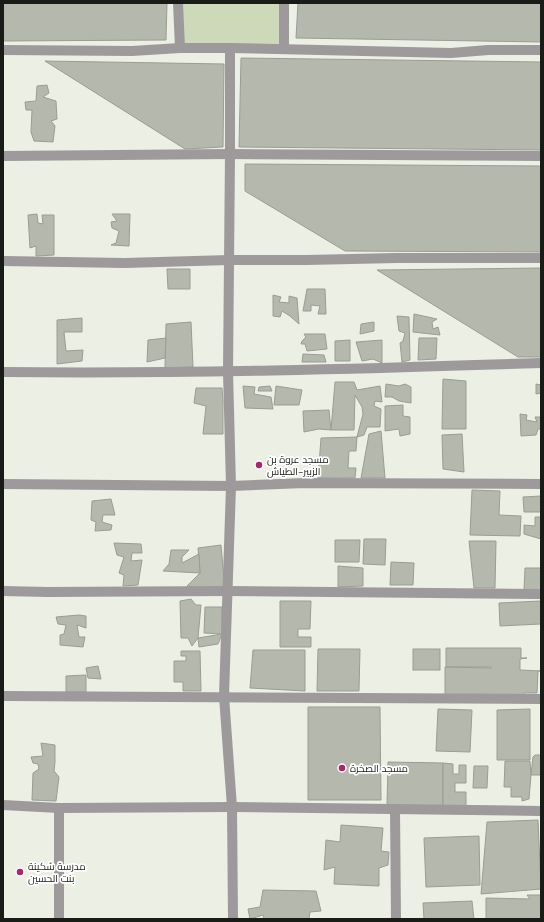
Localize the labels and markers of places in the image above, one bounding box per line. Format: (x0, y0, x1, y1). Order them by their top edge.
place label: مسجد عروة بن الزبير-الطياش (267, 453, 329, 478)
marker: مسجد عروة بن الزبير-الطياش (254, 460, 264, 470)
place label: مسجد الصخرة (350, 762, 408, 775)
marker: مسجد الصخرة (337, 763, 347, 773)
place label: مدرسة سُكينة بنت الحسين (28, 860, 86, 885)
marker: مدرسة سُكينة بنت الحسين (15, 867, 25, 877)

